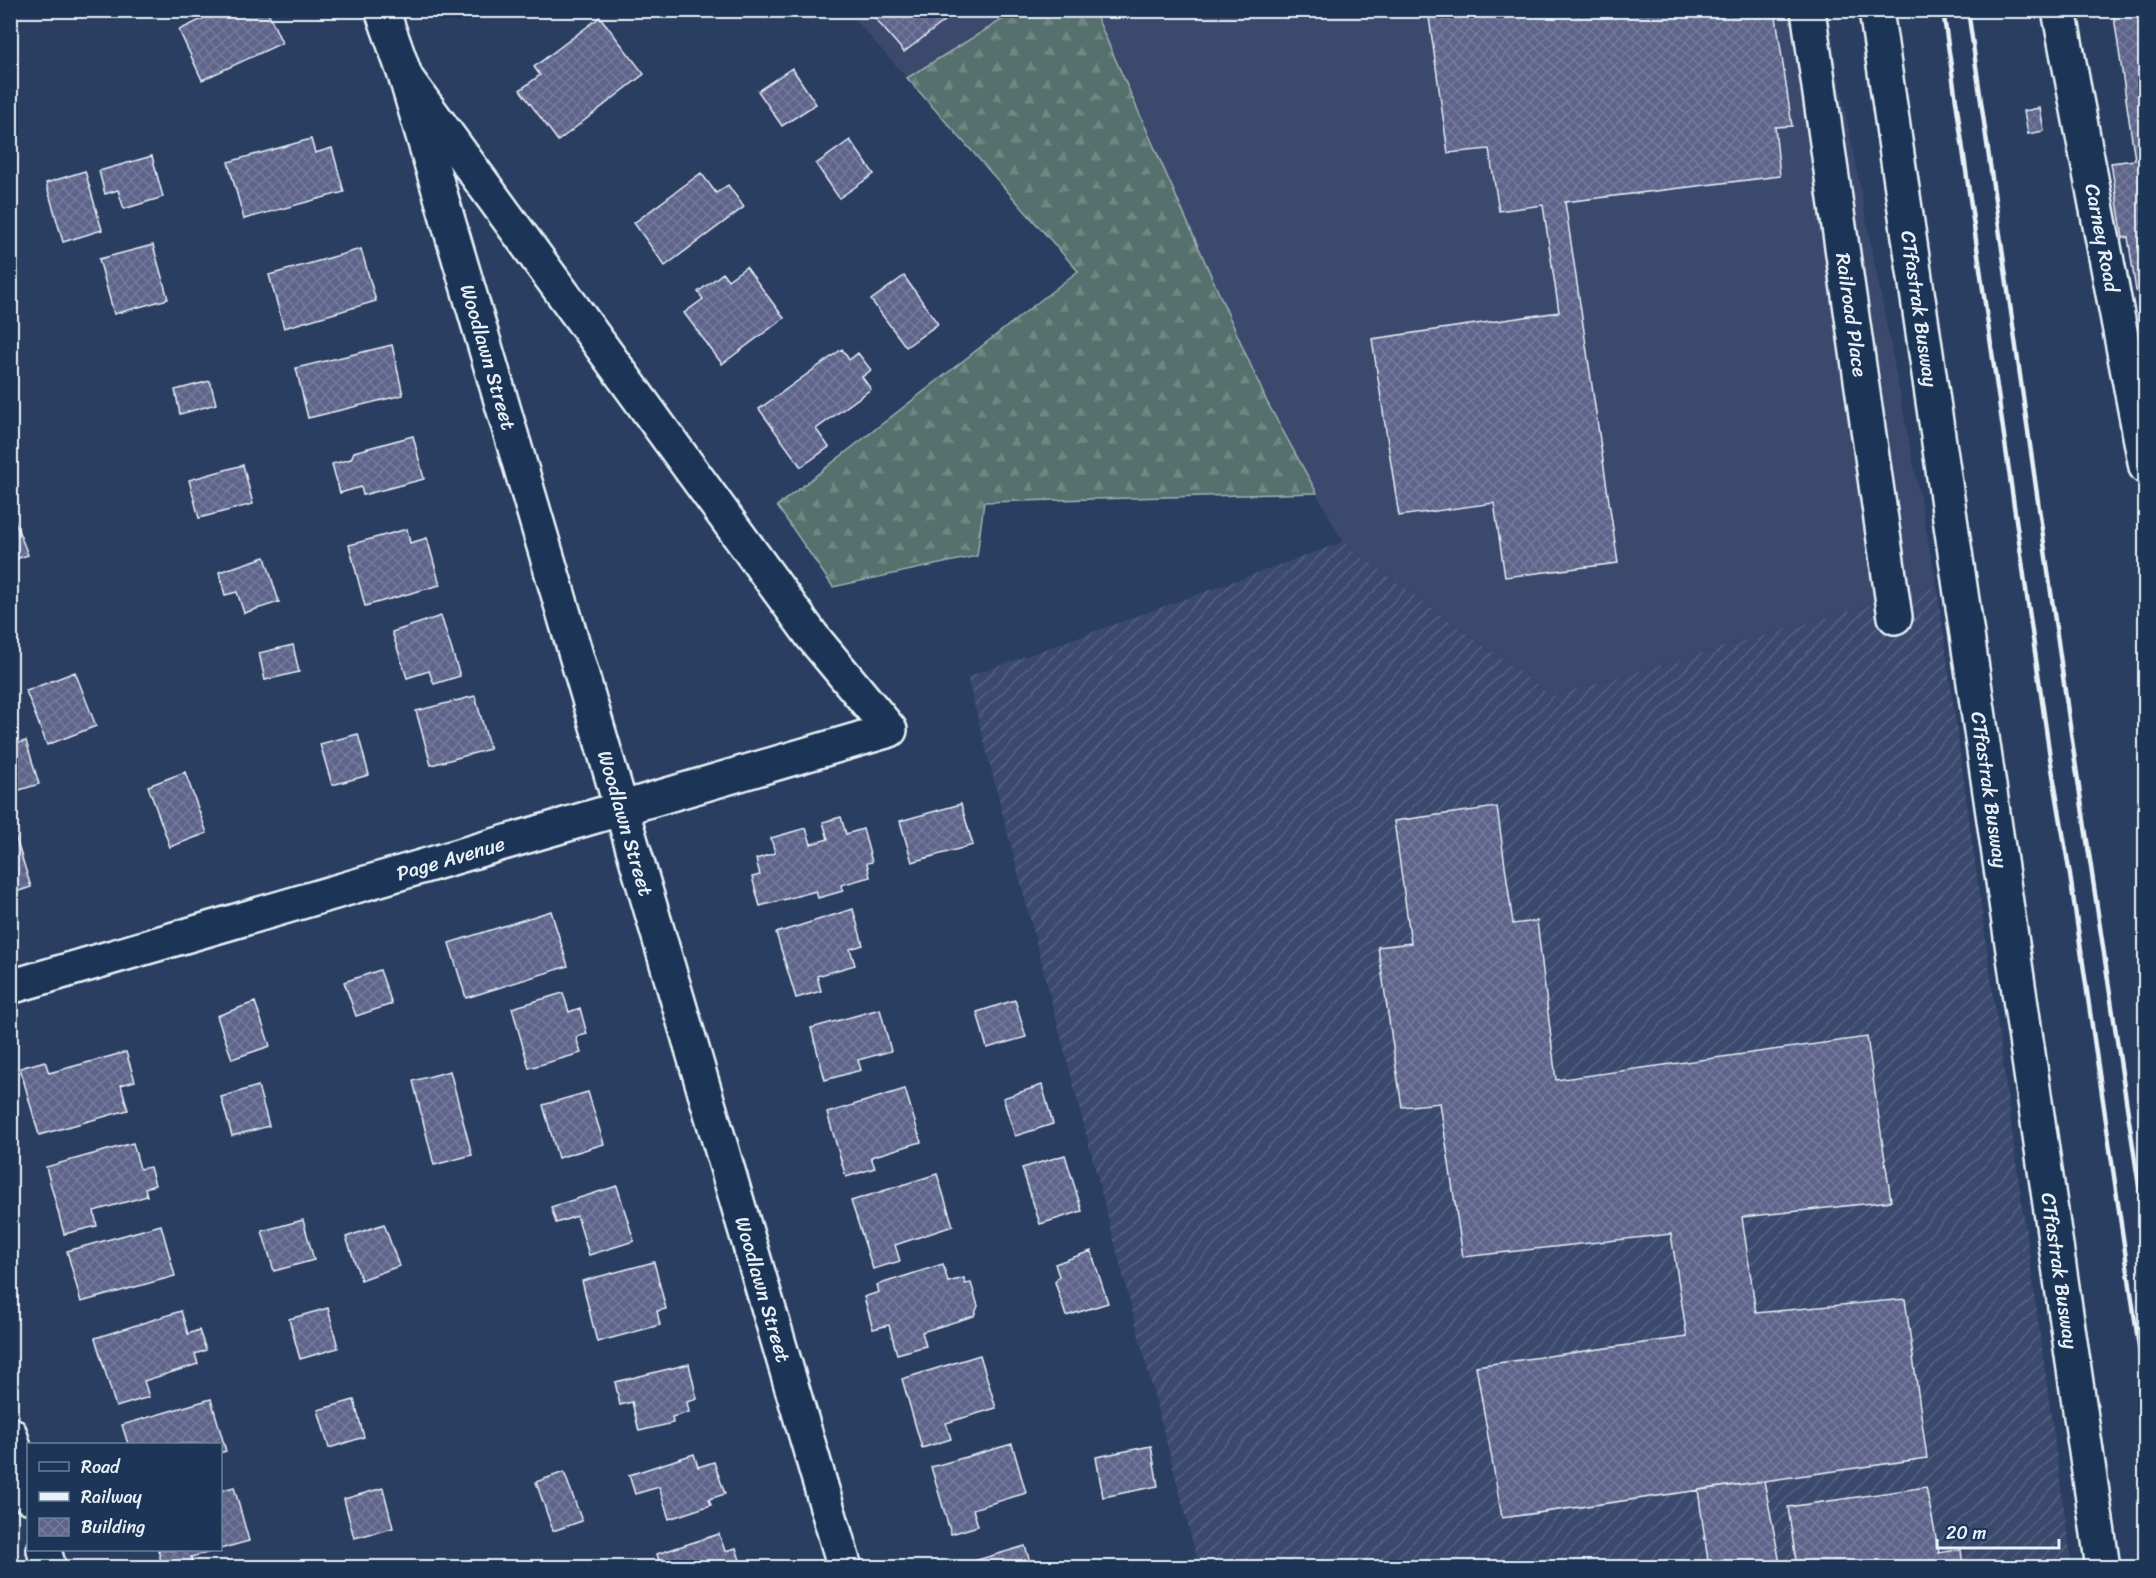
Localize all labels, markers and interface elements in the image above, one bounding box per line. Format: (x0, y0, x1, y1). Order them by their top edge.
street label: Carney Road (2075, 181, 2130, 297)
street label: CTfastrak Busway (1891, 228, 1948, 390)
street label: Railroad Place (1826, 251, 1878, 380)
street label: Woodlawn Street (450, 280, 526, 434)
street label: CTfastrak Busway (1961, 709, 2018, 871)
street label: Woodlawn Street (587, 746, 664, 901)
street label: Page Avenue (392, 826, 509, 891)
street label: CTfastrak Busway (2031, 1190, 2088, 1352)
street label: Woodlawn Street (725, 1212, 801, 1367)
legend (27, 1443, 222, 1551)
text: Road (81, 1451, 121, 1483)
text: Railway (81, 1481, 143, 1513)
text: Building (81, 1511, 145, 1543)
scale bar (1937, 1512, 2058, 1550)
text: 20 m (1946, 1517, 1986, 1549)

